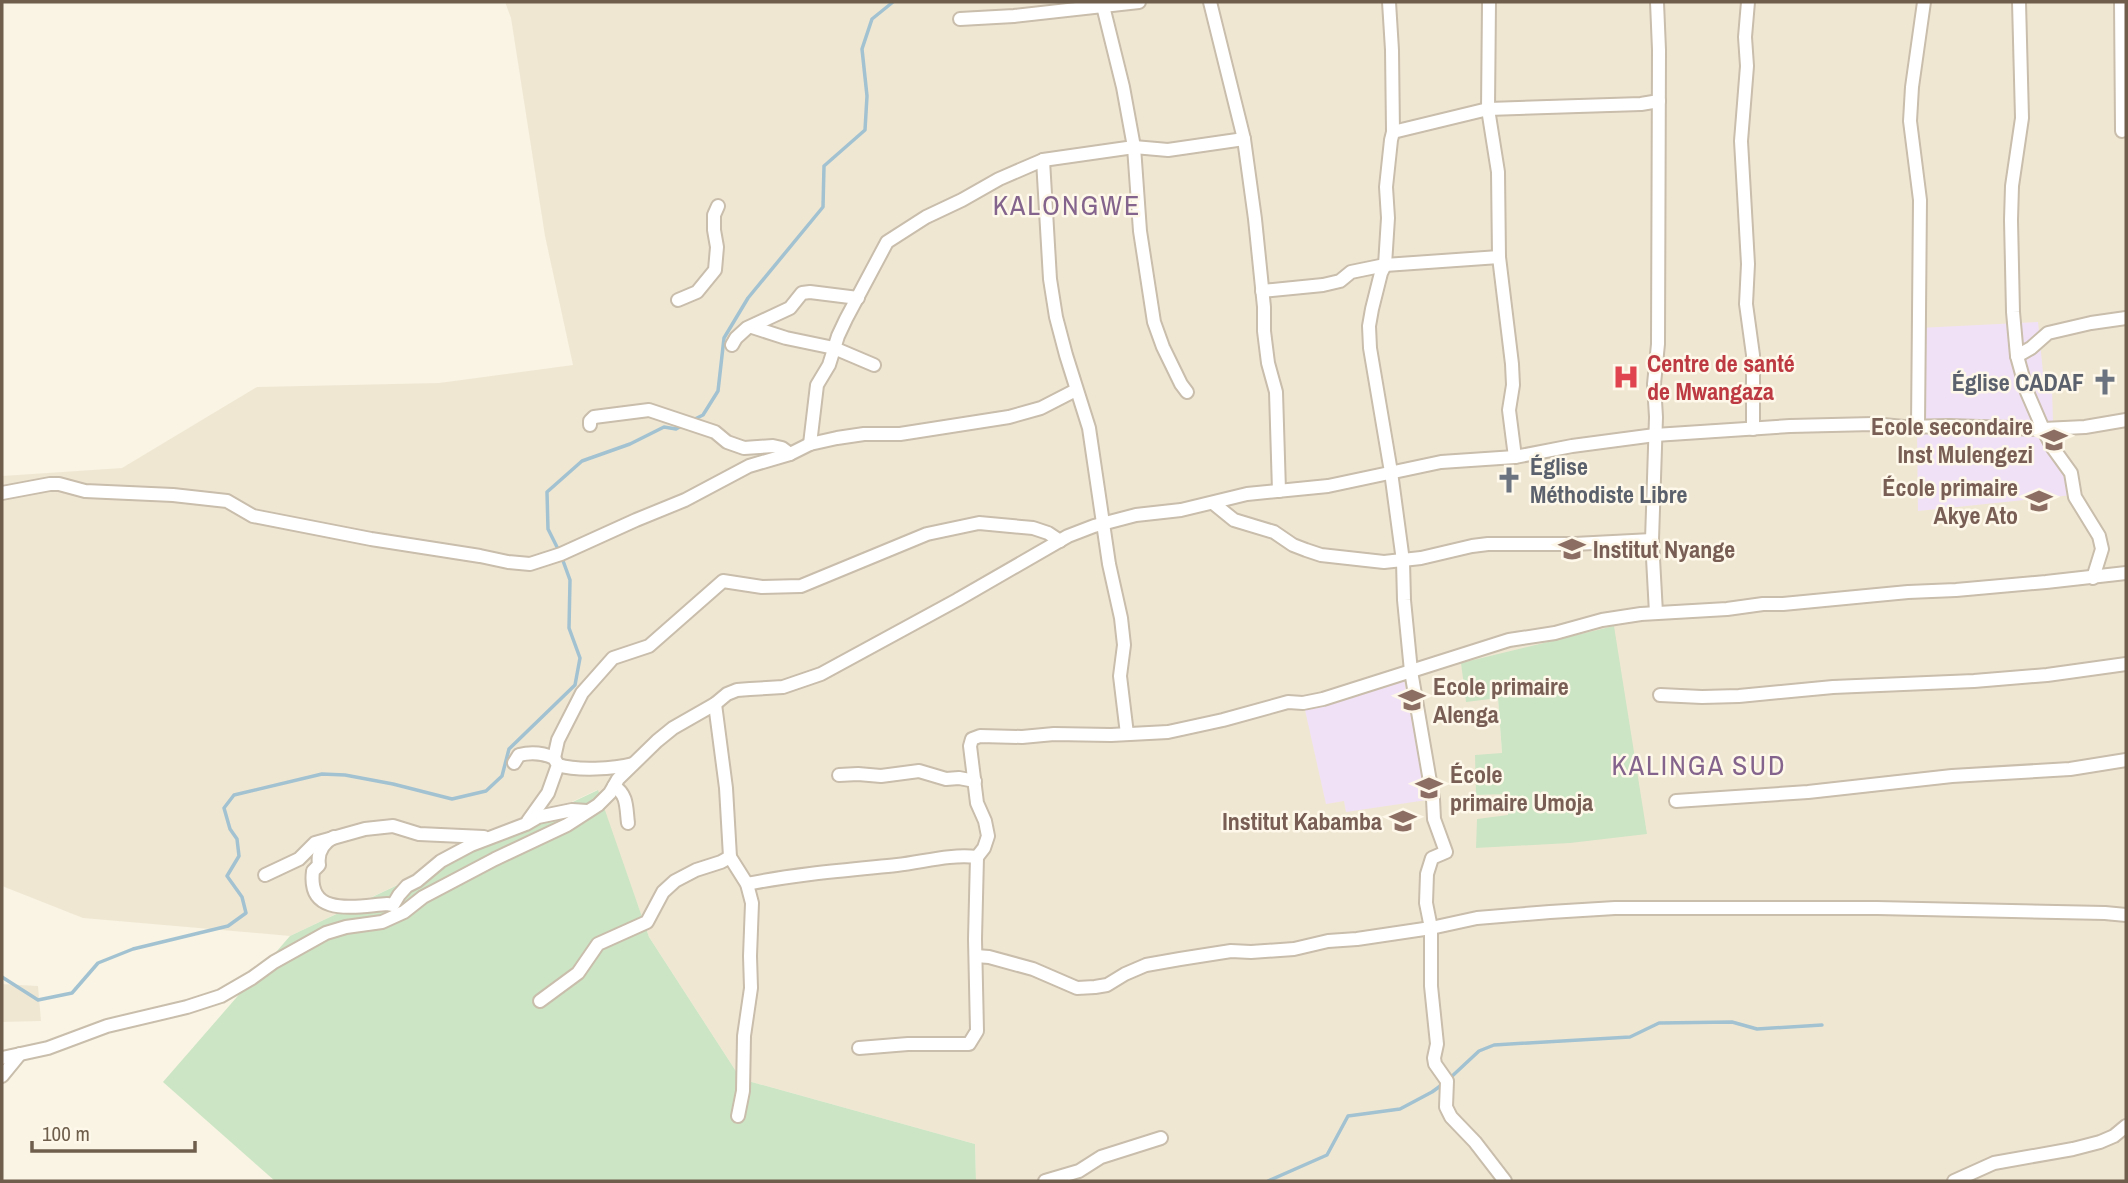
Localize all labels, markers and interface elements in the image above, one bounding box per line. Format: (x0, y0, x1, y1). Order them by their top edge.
district label: KALONGWE (993, 186, 1141, 224)
place label: Centre de santé de Mwangaza (1647, 347, 1795, 407)
hospital icon: Centre de santé de Mwangaza (1611, 362, 1641, 392)
place label: Église CADAF (1952, 366, 2084, 398)
church icon: Église CADAF (2090, 367, 2120, 397)
place label: Ecole secondaire Inst Mulengezi (1871, 410, 2033, 470)
school or university icon: Ecole secondaire Inst Mulengezi (2039, 425, 2069, 455)
place label: Église Méthodiste Libre (1530, 450, 1688, 510)
church icon: Église Méthodiste Libre (1494, 465, 1524, 495)
place label: École primaire Akye Ato (1882, 471, 2018, 531)
school or university icon: École primaire Akye Ato (2024, 486, 2054, 516)
place label: Institut Nyange (1593, 533, 1735, 565)
school or university icon: Institut Nyange (1557, 534, 1587, 564)
place label: Ecole primaire Alenga (1433, 670, 1569, 730)
school or university icon: Ecole primaire Alenga (1397, 685, 1427, 715)
district label: KALINGA SUD (1611, 746, 1787, 784)
place label: École primaire Umoja (1450, 758, 1593, 818)
school or university icon: École primaire Umoja (1414, 773, 1444, 803)
place label: Institut Kabamba (1222, 805, 1382, 837)
school or university icon: Institut Kabamba (1388, 806, 1418, 836)
scale bar (32, 1110, 194, 1154)
text: 100 m (42, 1119, 90, 1148)

